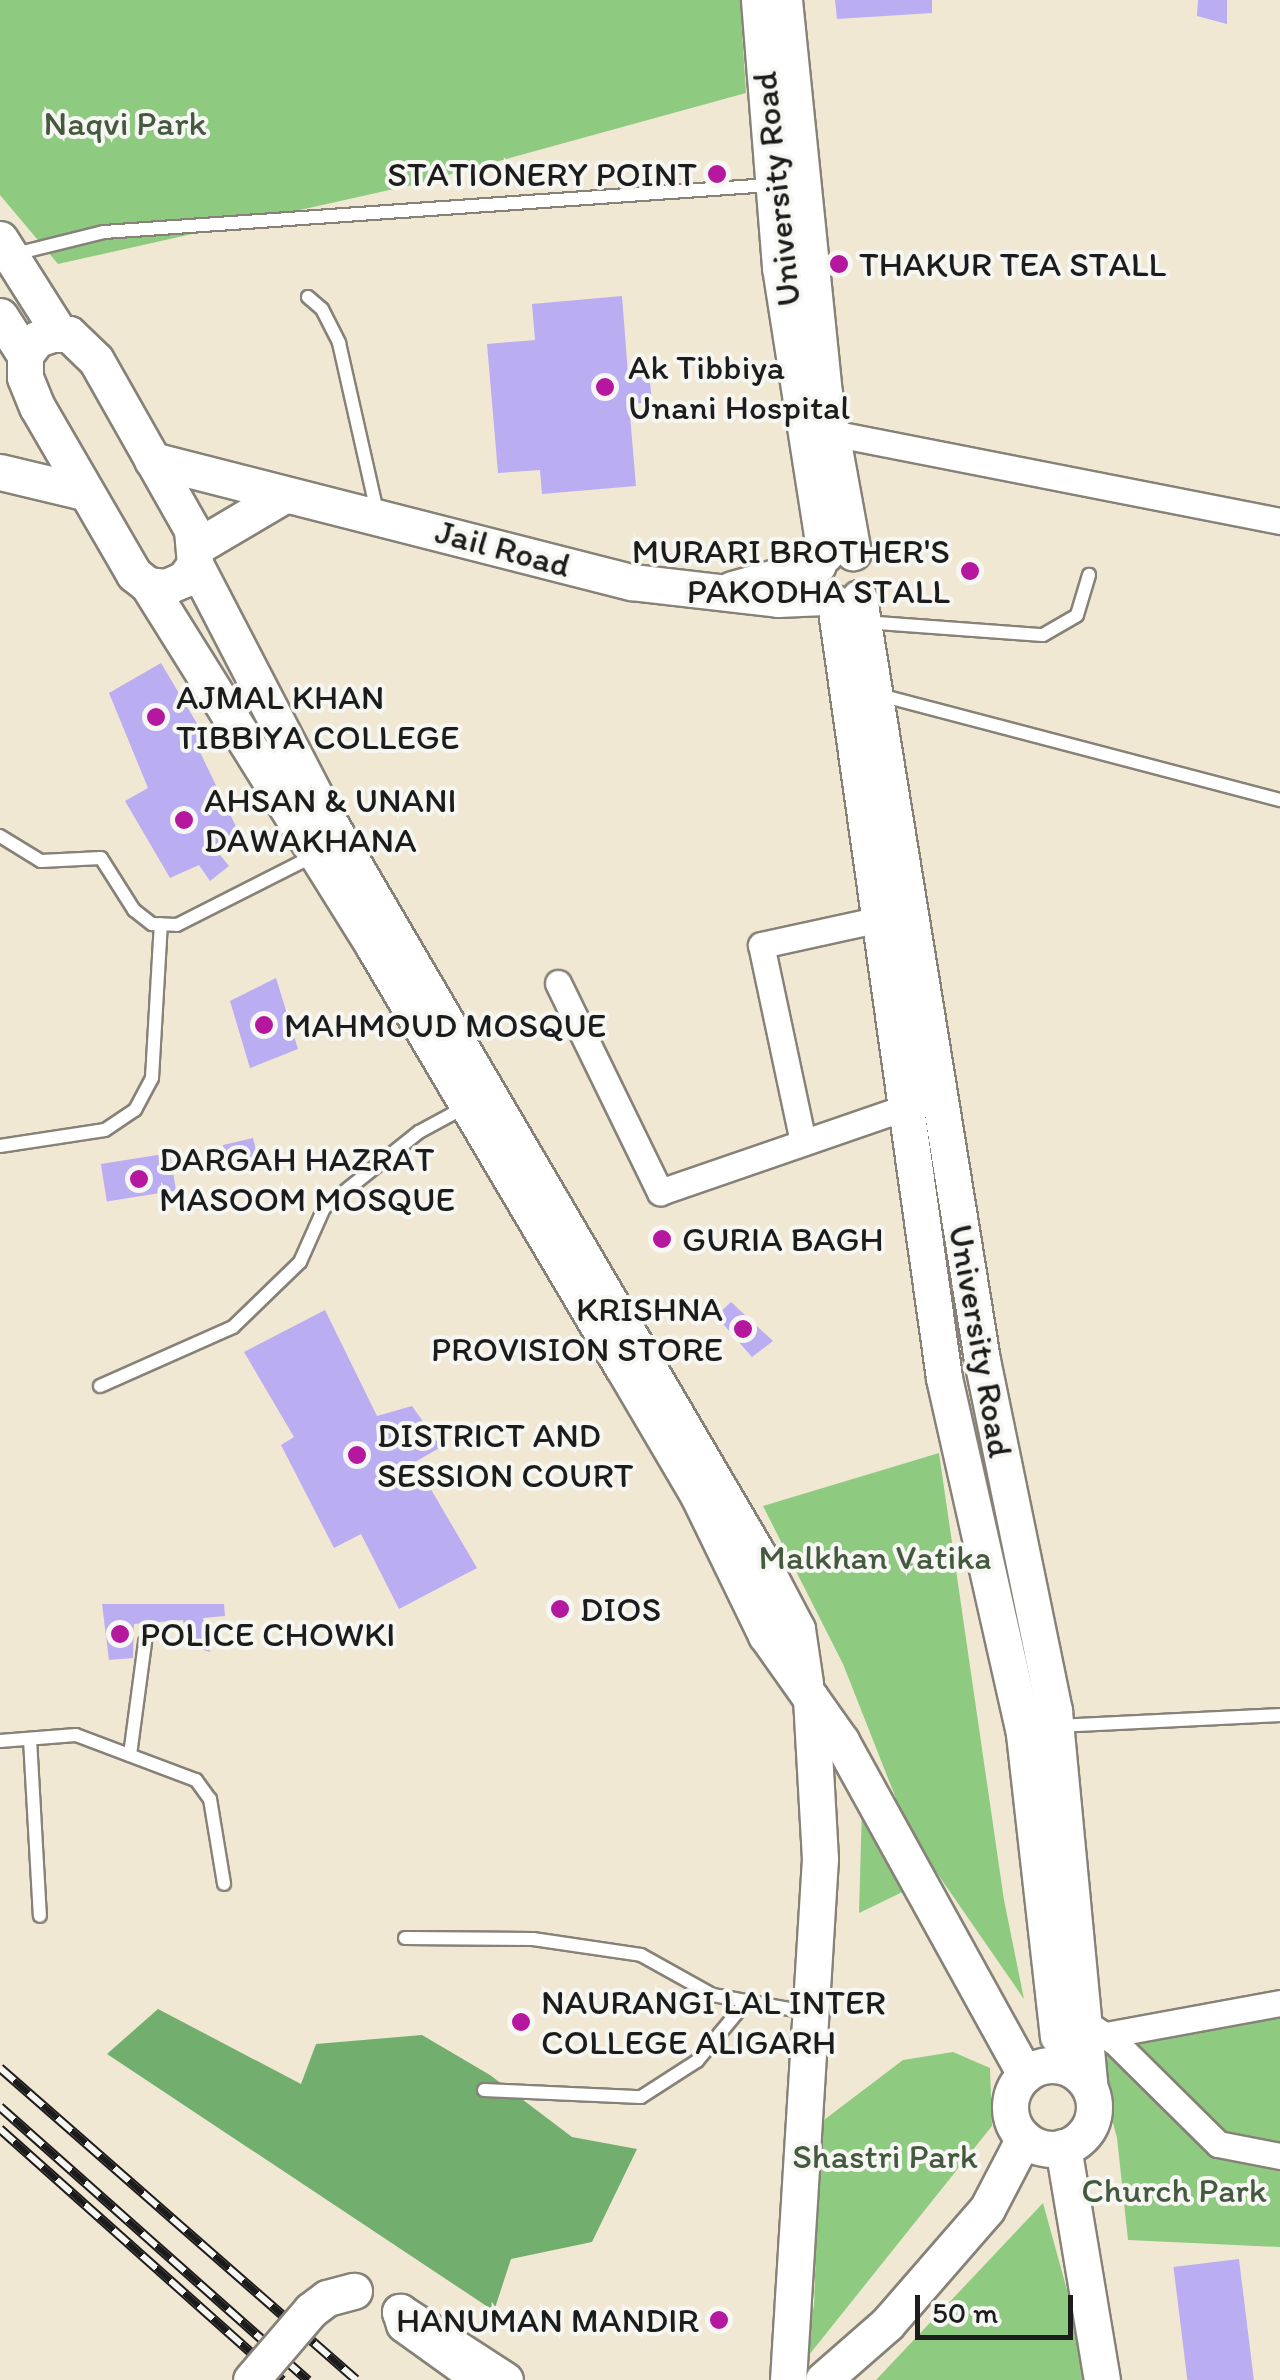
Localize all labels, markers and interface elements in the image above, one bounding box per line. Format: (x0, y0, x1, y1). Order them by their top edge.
street label: University Road (743, 69, 809, 309)
park label: Naqvi Park (44, 102, 206, 144)
place label: STATIONERY POINT (391, 153, 697, 195)
marker: STATIONERY POINT (706, 163, 728, 185)
place label: THAKUR TEA STALL (859, 243, 1166, 285)
marker: THAKUR TEA STALL (828, 253, 850, 275)
place label: Ak Tibbiya Unani Hospital (628, 346, 850, 428)
marker: Ak Tibbiya Unani Hospital (592, 374, 618, 400)
street label: Jail Road (432, 510, 574, 586)
place label: MURARI BROTHER'S PAKODHA STALL (632, 530, 950, 612)
marker: MURARI BROTHER'S PAKODHA STALL (959, 560, 981, 582)
place label: AJMAL KHAN TIBBIYA COLLEGE (176, 676, 459, 758)
marker: AJMAL KHAN TIBBIYA COLLEGE (145, 706, 167, 728)
place label: AHSAN & UNANI DAWAKHANA (204, 779, 461, 861)
marker: AHSAN & UNANI DAWAKHANA (173, 809, 195, 831)
place label: MAHMOUD MOSQUE (284, 1004, 605, 1046)
marker: MAHMOUD MOSQUE (253, 1014, 275, 1036)
place label: DARGAH HAZRAT MASOOM MOSQUE (159, 1138, 455, 1220)
marker: DARGAH HAZRAT MASOOM MOSQUE (128, 1168, 150, 1190)
place label: GURIA BAGH (682, 1218, 884, 1260)
street label: University Road (940, 1221, 1022, 1461)
marker: GURIA BAGH (651, 1228, 673, 1250)
place label: KRISHNA PROVISION STORE (431, 1288, 723, 1370)
marker: KRISHNA PROVISION STORE (732, 1318, 754, 1340)
place label: DISTRICT AND SESSION COURT (377, 1414, 634, 1496)
marker: DISTRICT AND SESSION COURT (346, 1444, 368, 1466)
park label: Malkhan Vatika (759, 1536, 991, 1578)
place label: DIOS (580, 1588, 661, 1630)
marker: DIOS (549, 1598, 571, 1620)
place label: POLICE CHOWKI (140, 1613, 395, 1655)
marker: POLICE CHOWKI (109, 1623, 131, 1645)
place label: NAURANGI LAL INTER COLLEGE ALIGARH (541, 1981, 886, 2063)
marker: NAURANGI LAL INTER COLLEGE ALIGARH (510, 2011, 532, 2033)
park label: Shastri Park (792, 2135, 978, 2177)
park label: Church Park (1081, 2169, 1267, 2211)
scale bar (920, 2275, 1078, 2337)
text: 50 m (932, 2294, 998, 2331)
place label: HANUMAN MANDIR (397, 2299, 699, 2341)
marker: HANUMAN MANDIR (708, 2309, 730, 2331)

